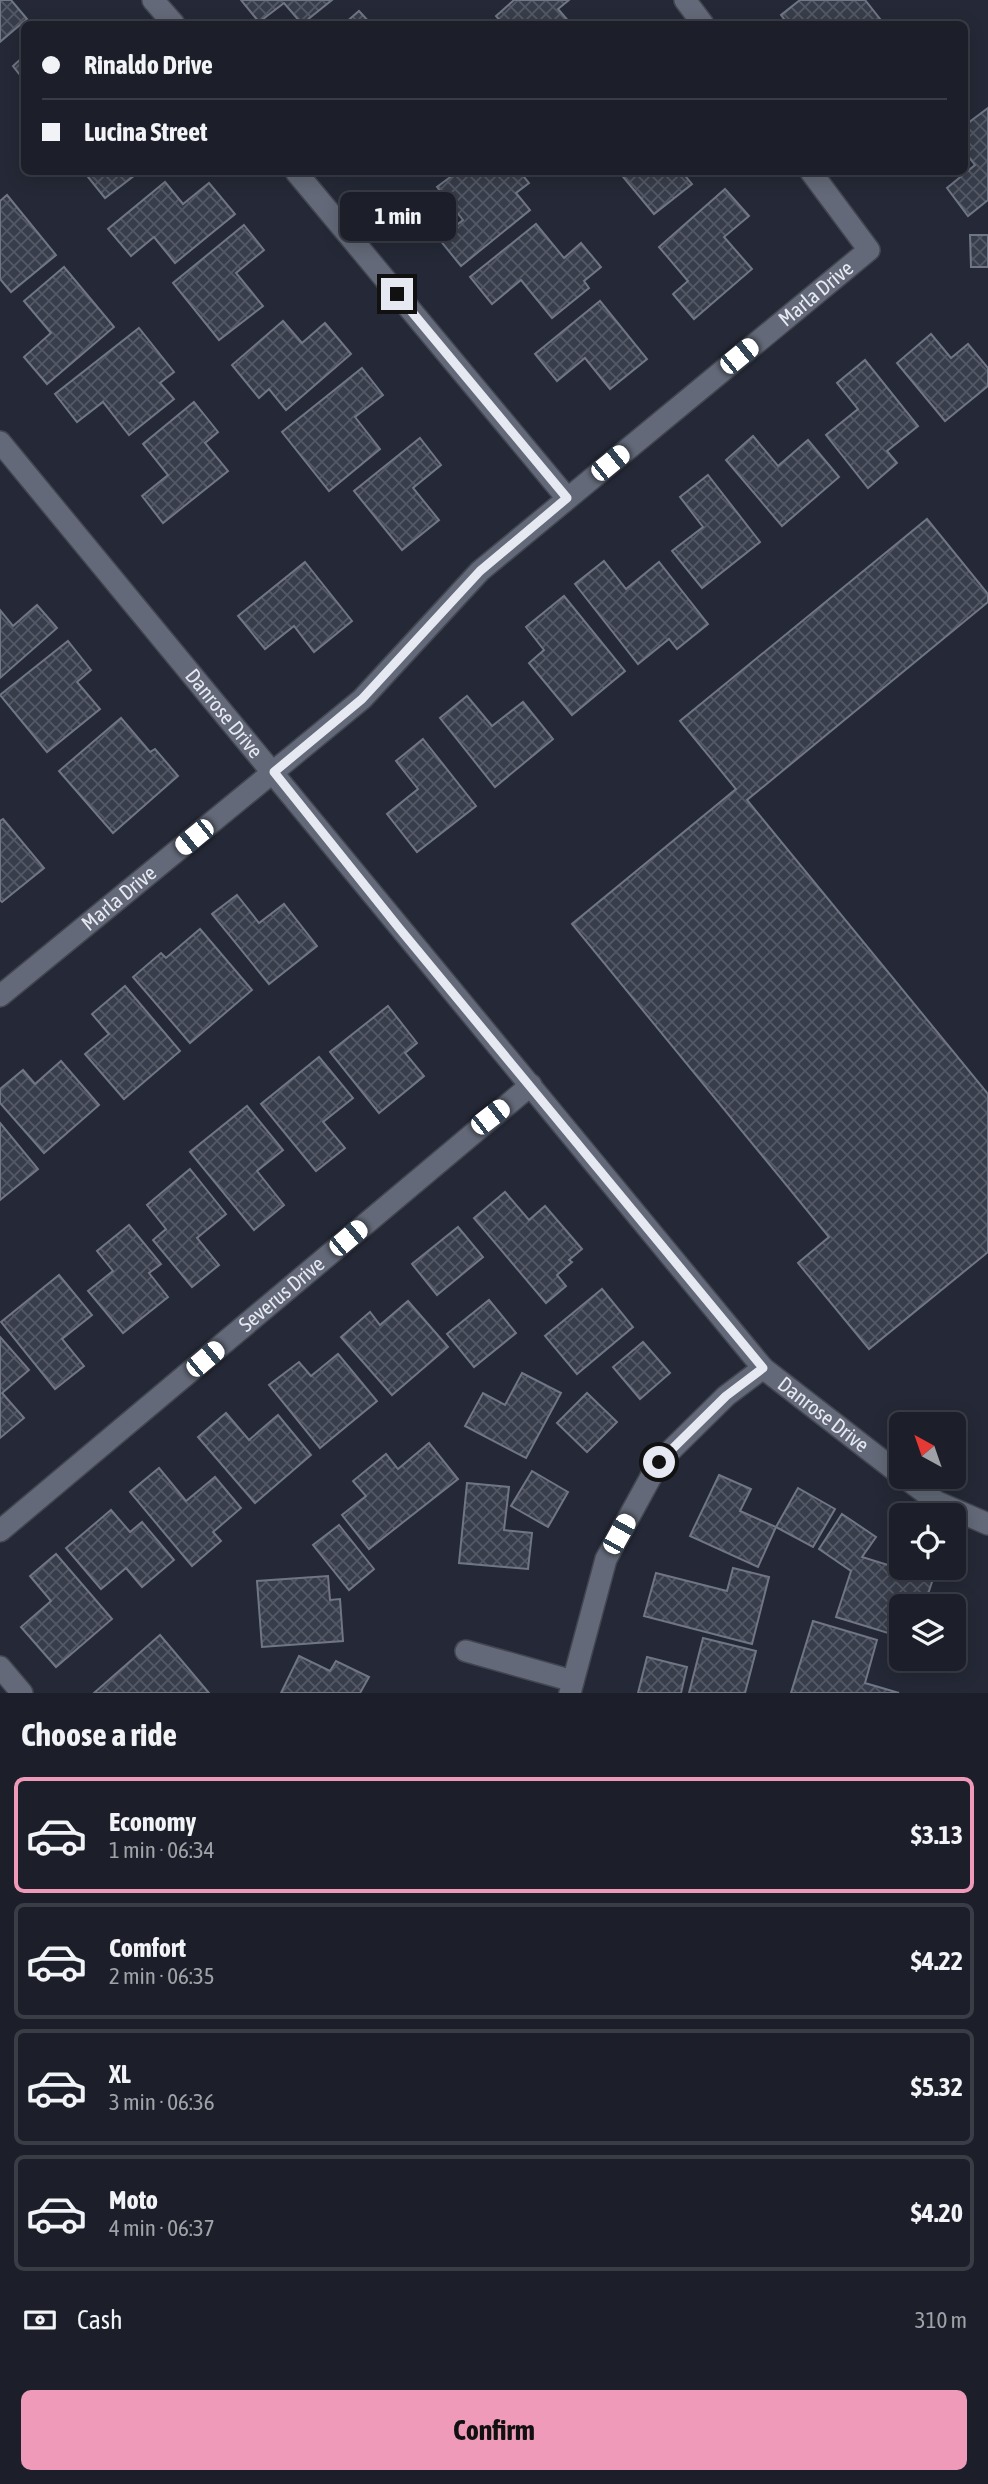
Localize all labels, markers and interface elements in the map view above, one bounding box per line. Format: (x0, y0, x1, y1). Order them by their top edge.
text: Rinaldo Drive (84, 50, 213, 80)
text: Lucina Street (84, 117, 208, 147)
callout: 1 min (339, 192, 455, 242)
text: 1 min (375, 203, 421, 229)
street label: Marla Drive (773, 255, 857, 331)
route end (381, 278, 413, 310)
car (717, 335, 762, 377)
car (588, 442, 633, 484)
street label: Danrose Drive (181, 664, 268, 763)
car (172, 816, 217, 858)
street label: Marla Drive (76, 860, 160, 935)
car (467, 1096, 514, 1138)
car (326, 1216, 371, 1260)
street label: Severus Drive (234, 1251, 329, 1336)
car (183, 1337, 228, 1381)
street label: Danrose Drive (774, 1371, 874, 1457)
north arrow (889, 1412, 966, 1489)
map controls (889, 1412, 966, 1671)
route start (643, 1446, 675, 1478)
button: locate (889, 1503, 966, 1580)
car (600, 1511, 639, 1557)
button: layers (889, 1594, 966, 1671)
text: Choose a ride (21, 1716, 177, 1753)
icon: car (25, 1804, 88, 1867)
text: Economy (109, 1807, 196, 1837)
text: $3.13 (911, 1820, 963, 1850)
text: 1 min · 06:34 (109, 1837, 215, 1863)
icon: car (25, 1930, 88, 1993)
text: Comfort (109, 1933, 186, 1963)
text: $4.22 (911, 1946, 963, 1976)
text: 2 min · 06:35 (109, 1963, 215, 1989)
icon: car (25, 2056, 88, 2119)
text: XL (109, 2059, 131, 2089)
text: $5.32 (911, 2072, 963, 2102)
text: 3 min · 06:36 (109, 2089, 215, 2115)
icon: car (25, 2182, 88, 2245)
text: Moto (109, 2185, 158, 2215)
text: $4.20 (911, 2198, 963, 2228)
text: 4 min · 06:37 (109, 2215, 215, 2241)
icon: cash (21, 2301, 59, 2339)
text: Cash (77, 2305, 123, 2335)
text: 310 m (915, 2307, 967, 2333)
button: Confirm (21, 2390, 967, 2470)

